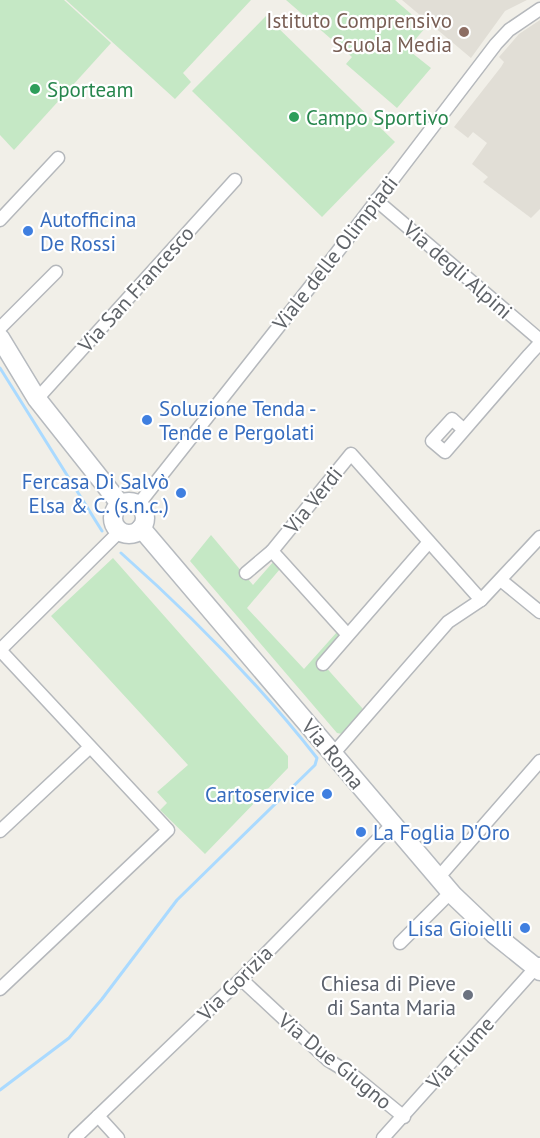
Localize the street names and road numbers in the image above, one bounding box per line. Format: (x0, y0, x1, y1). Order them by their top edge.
street label: Viale delle Olimpiadi (266, 170, 404, 336)
street label: Via degli Alpini (397, 215, 518, 325)
street label: Via San Francesco (71, 220, 200, 359)
street label: Via Verdi (277, 461, 348, 540)
street label: Via Roma (295, 712, 370, 795)
street label: Via Gorizia (191, 940, 278, 1027)
street label: Via Due Giugno (272, 1006, 397, 1115)
street label: Via Fiume (419, 1011, 500, 1096)

